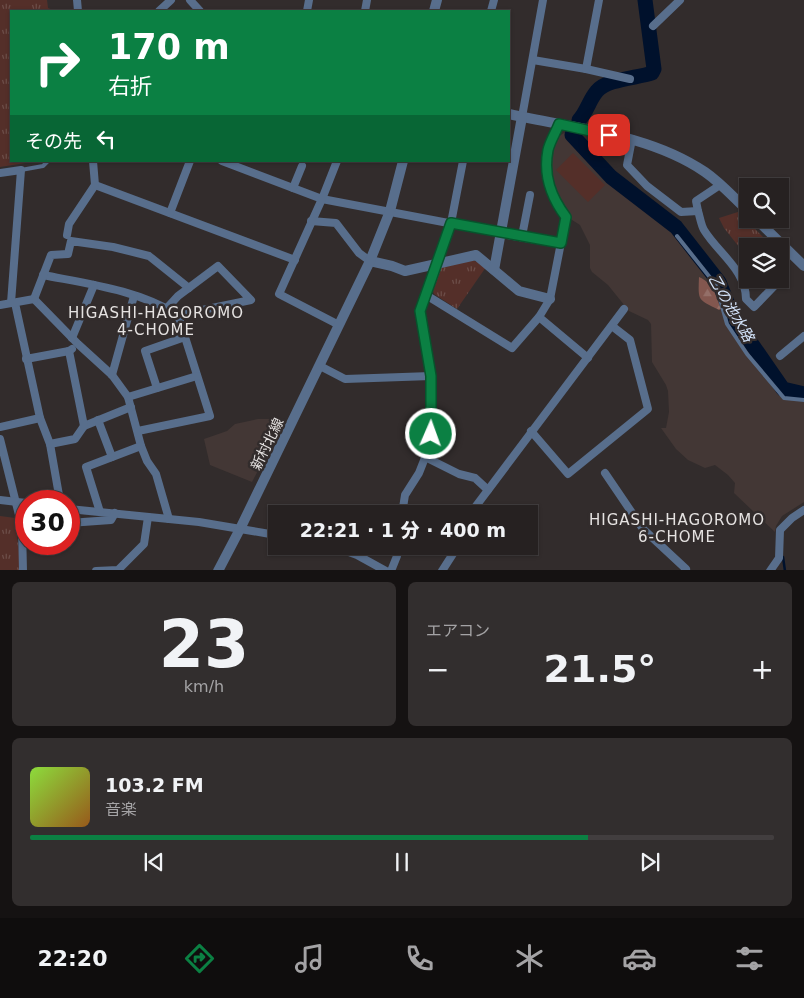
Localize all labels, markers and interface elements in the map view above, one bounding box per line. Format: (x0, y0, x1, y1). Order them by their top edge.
text: 170 m (108, 27, 230, 67)
icon: right (25, 30, 90, 95)
text: 右折 (108, 74, 152, 99)
pin (588, 114, 630, 156)
icon: arrive (595, 121, 623, 149)
icon: left (92, 125, 120, 153)
text: その先 (25, 130, 82, 152)
map controls (739, 178, 789, 288)
button: search (739, 178, 789, 228)
button: layers (739, 238, 789, 288)
water label: 乙の池水路 (704, 271, 759, 347)
district label: HIGASHI-HAGOROMO 4-CHOME (68, 304, 244, 339)
position arrow (404, 407, 456, 459)
street label: 新村北線 (248, 415, 286, 473)
speed limit sign: 30 (15, 490, 80, 555)
district label: HIGASHI-HAGOROMO 6-CHOME (589, 511, 765, 546)
text: 22:21 · 1 分 · 400 m (300, 519, 506, 541)
text: 23 (159, 607, 249, 682)
text: エアコン (426, 621, 490, 640)
text: 21.5° (544, 647, 656, 691)
text: − (426, 653, 449, 686)
text: + (751, 653, 774, 686)
text: km/h (184, 677, 224, 696)
text: 103.2 FM (105, 774, 204, 796)
text: 音楽 (105, 800, 137, 819)
icon: previous (140, 848, 168, 876)
icon: pause (388, 848, 416, 876)
icon: next (636, 848, 664, 876)
icon: directions (182, 941, 217, 976)
icon: music (292, 941, 327, 976)
icon: phone (402, 941, 437, 976)
icon: climate (512, 941, 547, 976)
icon: car (622, 941, 657, 976)
icon: filters (732, 941, 767, 976)
text: 22:20 (37, 946, 107, 971)

